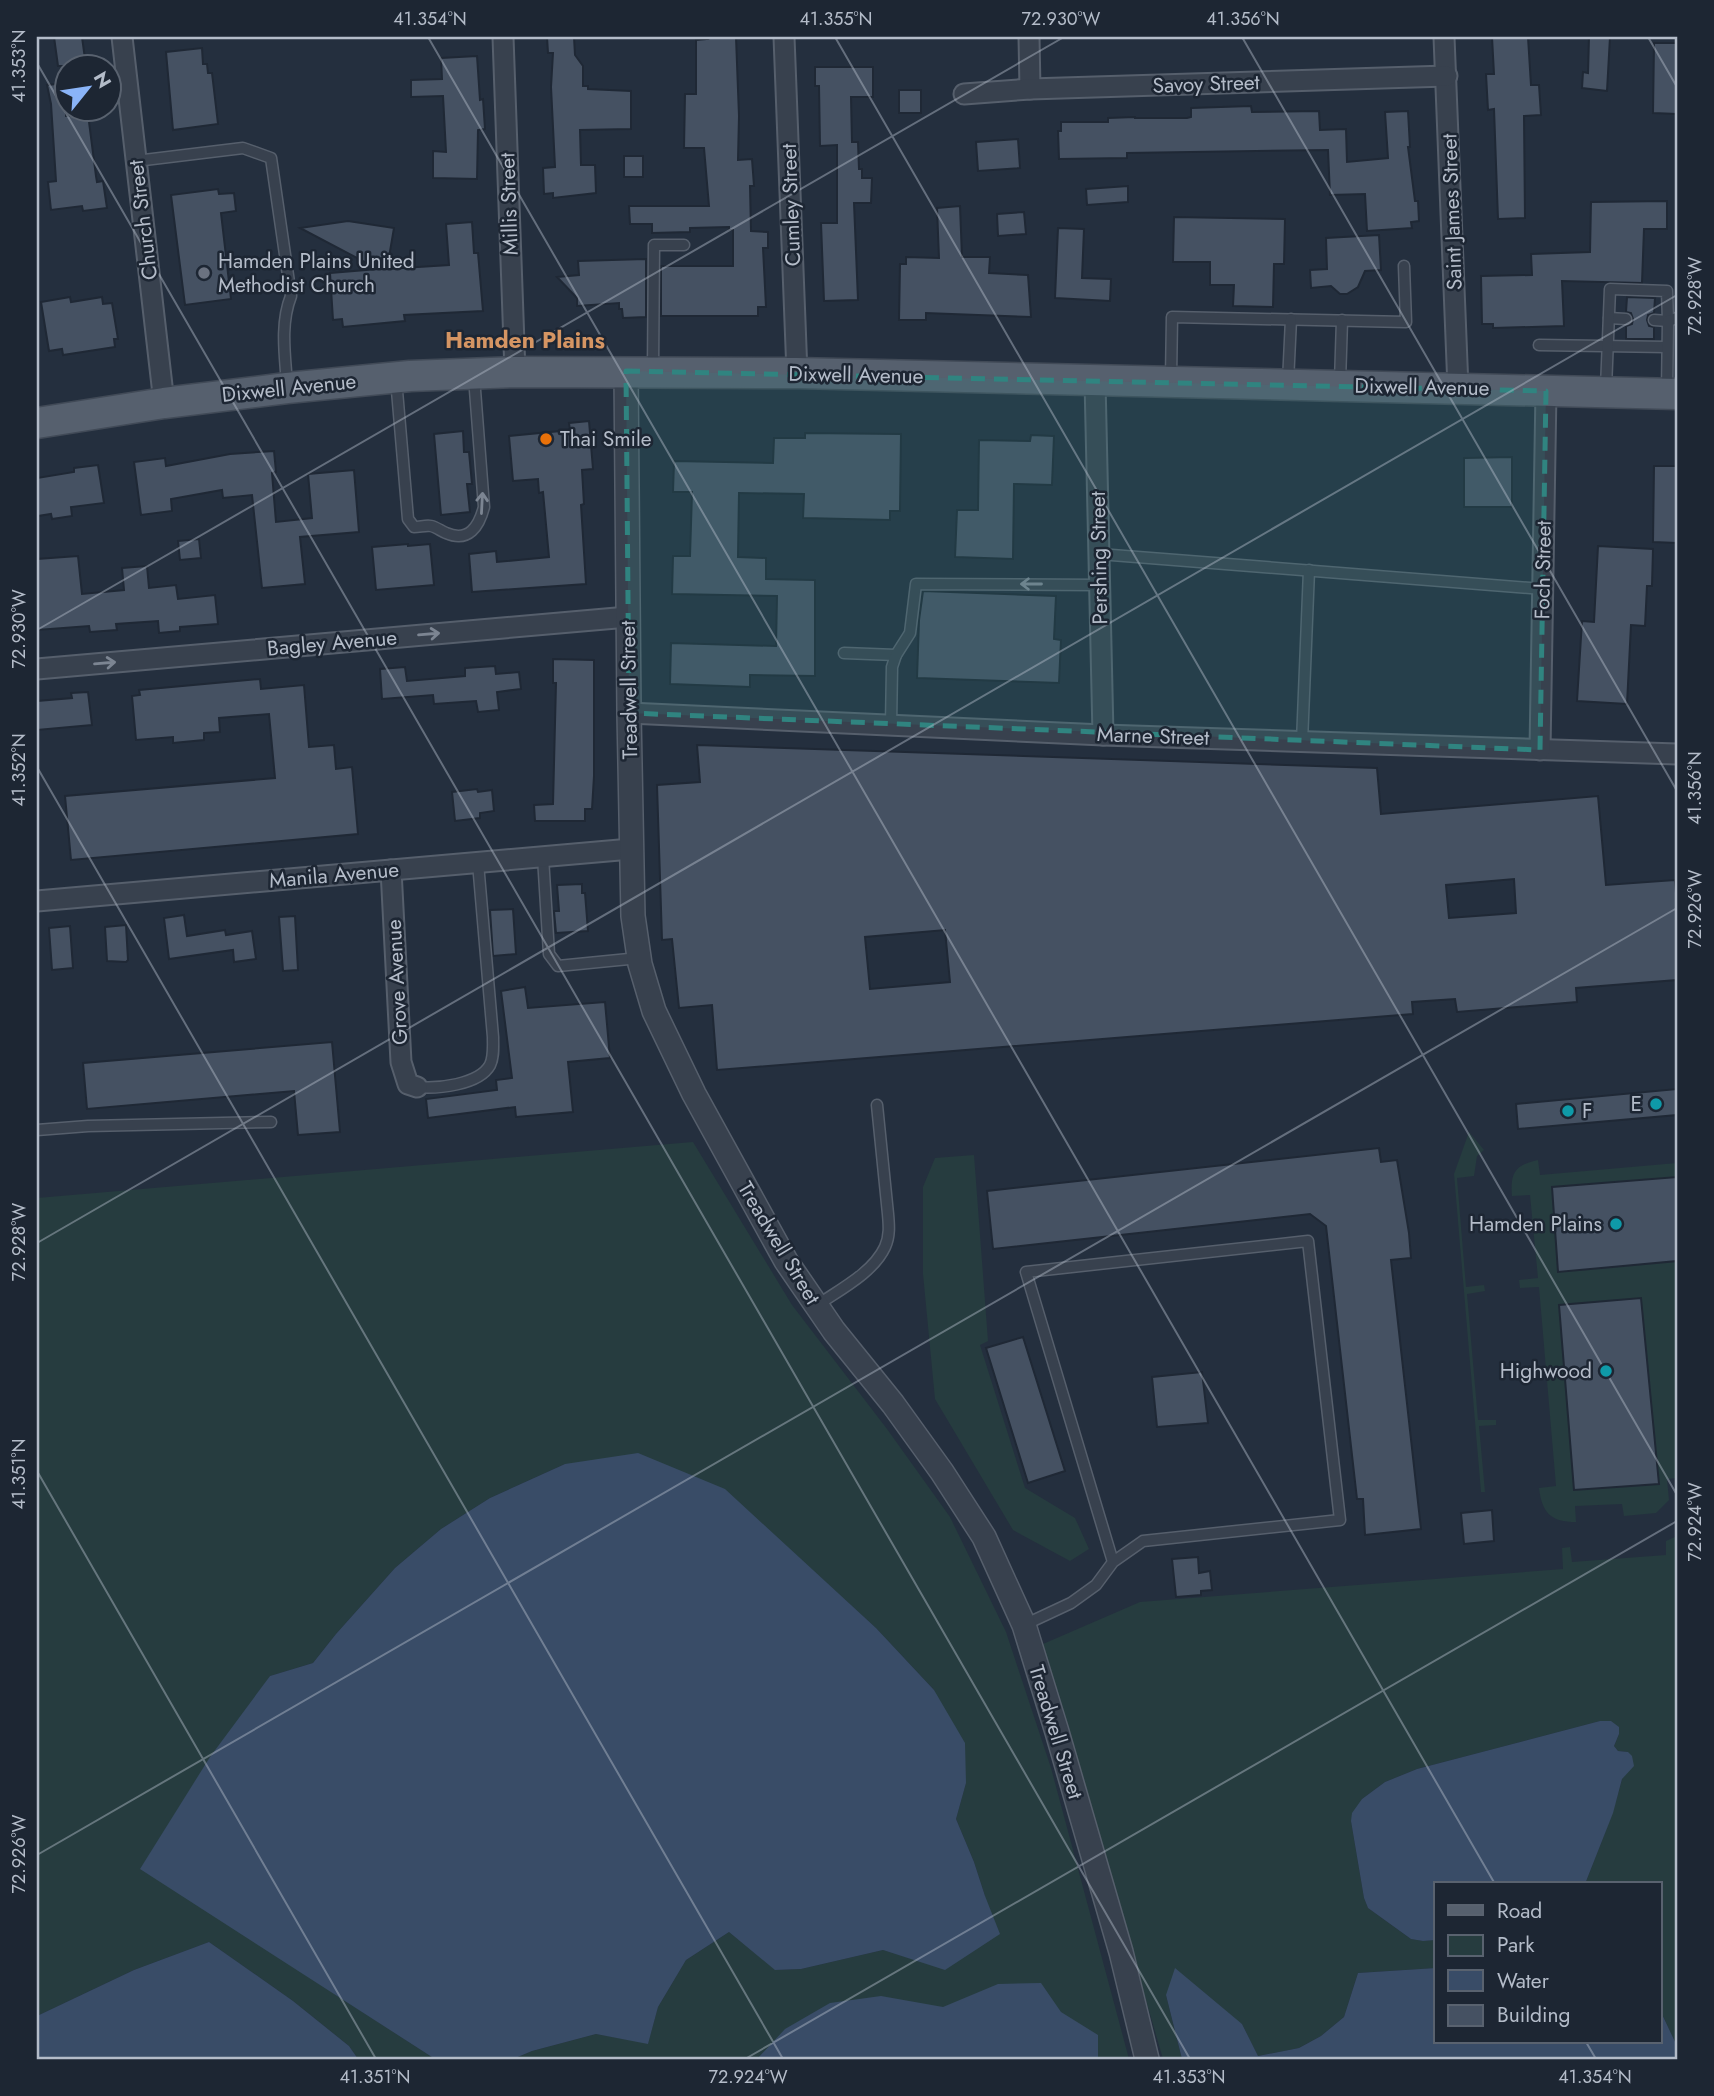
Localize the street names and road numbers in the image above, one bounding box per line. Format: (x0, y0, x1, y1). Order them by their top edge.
street label: Savoy Street (1152, 67, 1260, 101)
street label: Saint James Street (1434, 133, 1470, 291)
street label: Cumley Street (774, 143, 808, 267)
street label: Millis Street (492, 152, 526, 256)
street label: Church Street (121, 158, 165, 282)
street label: Dixwell Avenue (788, 359, 924, 391)
street label: Dixwell Avenue (220, 366, 358, 410)
street label: Dixwell Avenue (1354, 371, 1490, 403)
street label: Pershing Street (1083, 491, 1115, 625)
street label: Foch Street (1527, 520, 1559, 620)
street label: Treadwell Street (613, 620, 645, 760)
street label: Bagley Avenue (266, 622, 398, 664)
street label: Marne Street (1096, 719, 1210, 753)
street label: Manila Avenue (268, 854, 400, 896)
street label: Grove Avenue (379, 918, 415, 1046)
street label: Treadwell Street (730, 1176, 828, 1310)
street label: Treadwell Street (1021, 1661, 1091, 1803)

